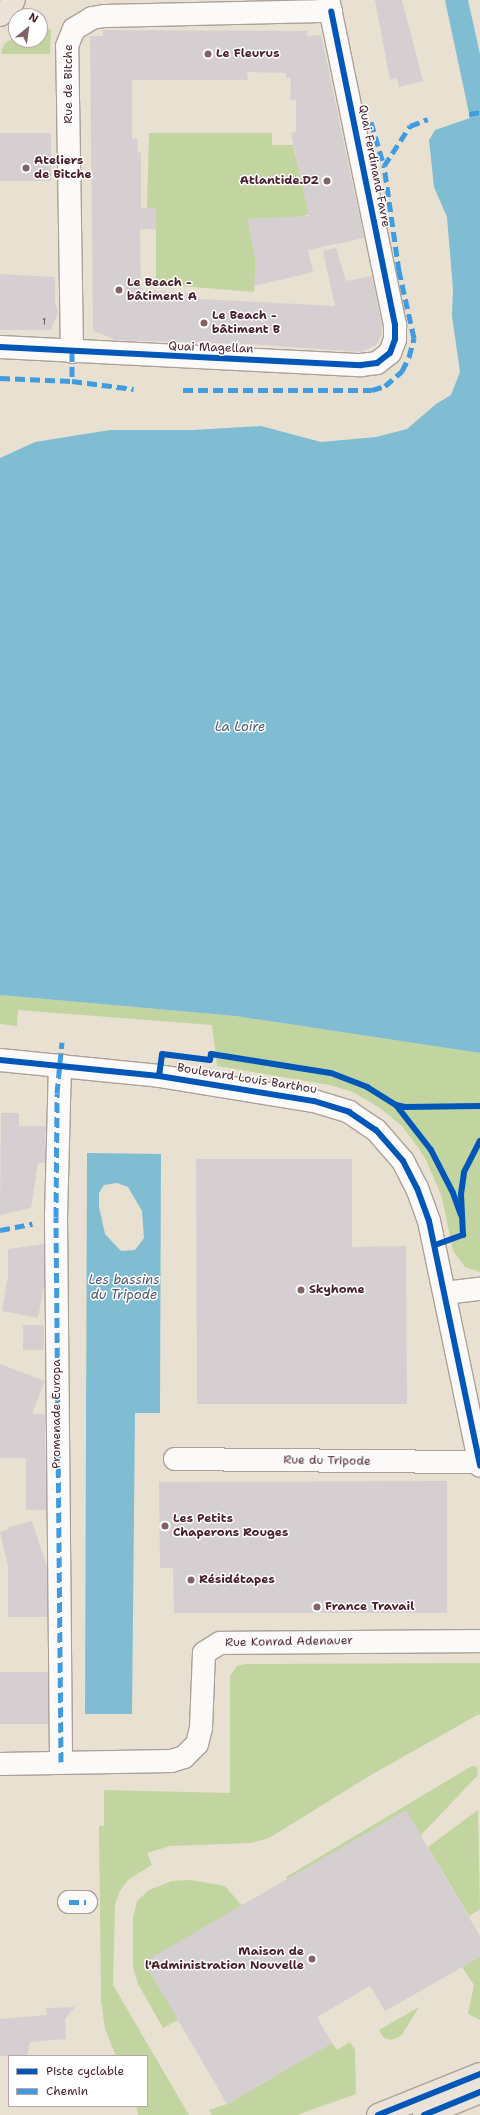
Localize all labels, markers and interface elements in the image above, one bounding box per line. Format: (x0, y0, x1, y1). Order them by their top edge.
north arrow (8, 8, 48, 48)
text: N (26, 9, 41, 27)
street label: Rue de Bitche (62, 44, 76, 124)
place label: Le Fleurus (216, 47, 280, 61)
marker: Le Fleurus (203, 49, 213, 59)
street label: Quai Ferdinand Favre (355, 104, 393, 228)
place label: Ateliers de Bitche (34, 154, 92, 182)
marker: Ateliers de Bitche (21, 163, 31, 173)
place label: Atlantide.D2 (240, 174, 319, 188)
marker: Atlantide.D2 (322, 176, 332, 186)
place label: Le Beach - bâtiment A (127, 276, 197, 304)
marker: Le Beach - bâtiment A (114, 285, 124, 295)
place label: Le Beach - bâtiment B (212, 309, 280, 337)
house number: 1 (42, 316, 46, 328)
marker: Le Beach - bâtiment B (199, 318, 209, 328)
street label: Quai Magellan (168, 339, 254, 357)
water label: La Loire (215, 719, 265, 735)
street label: Boulevard Louis Barthou (176, 1061, 318, 1097)
water label: Les bassins du Tripode (88, 1273, 160, 1304)
place label: Skyhome (309, 1283, 365, 1297)
marker: Skyhome (296, 1285, 306, 1295)
street label: Promenade Europa (50, 1359, 64, 1469)
street label: Rue du Tripode (283, 1453, 371, 1469)
place label: Les Petits Chaperons Rouges (173, 1512, 288, 1540)
marker: Les Petits Chaperons Rouges (160, 1521, 170, 1531)
place label: Résidétapes (199, 1573, 275, 1587)
marker: Résidétapes (186, 1575, 196, 1585)
place label: France Travail (325, 1600, 414, 1614)
marker: France Travail (312, 1602, 322, 1612)
street label: Rue Konrad Adenauer (225, 1634, 353, 1650)
place label: Maison de l'Administration Nouvelle (145, 1945, 304, 1973)
marker: Maison de l'Administration Nouvelle (307, 1954, 317, 1964)
legend (8, 2055, 148, 2107)
text: Piste cyclable (46, 2063, 124, 2079)
text: Chemin (46, 2083, 88, 2099)

